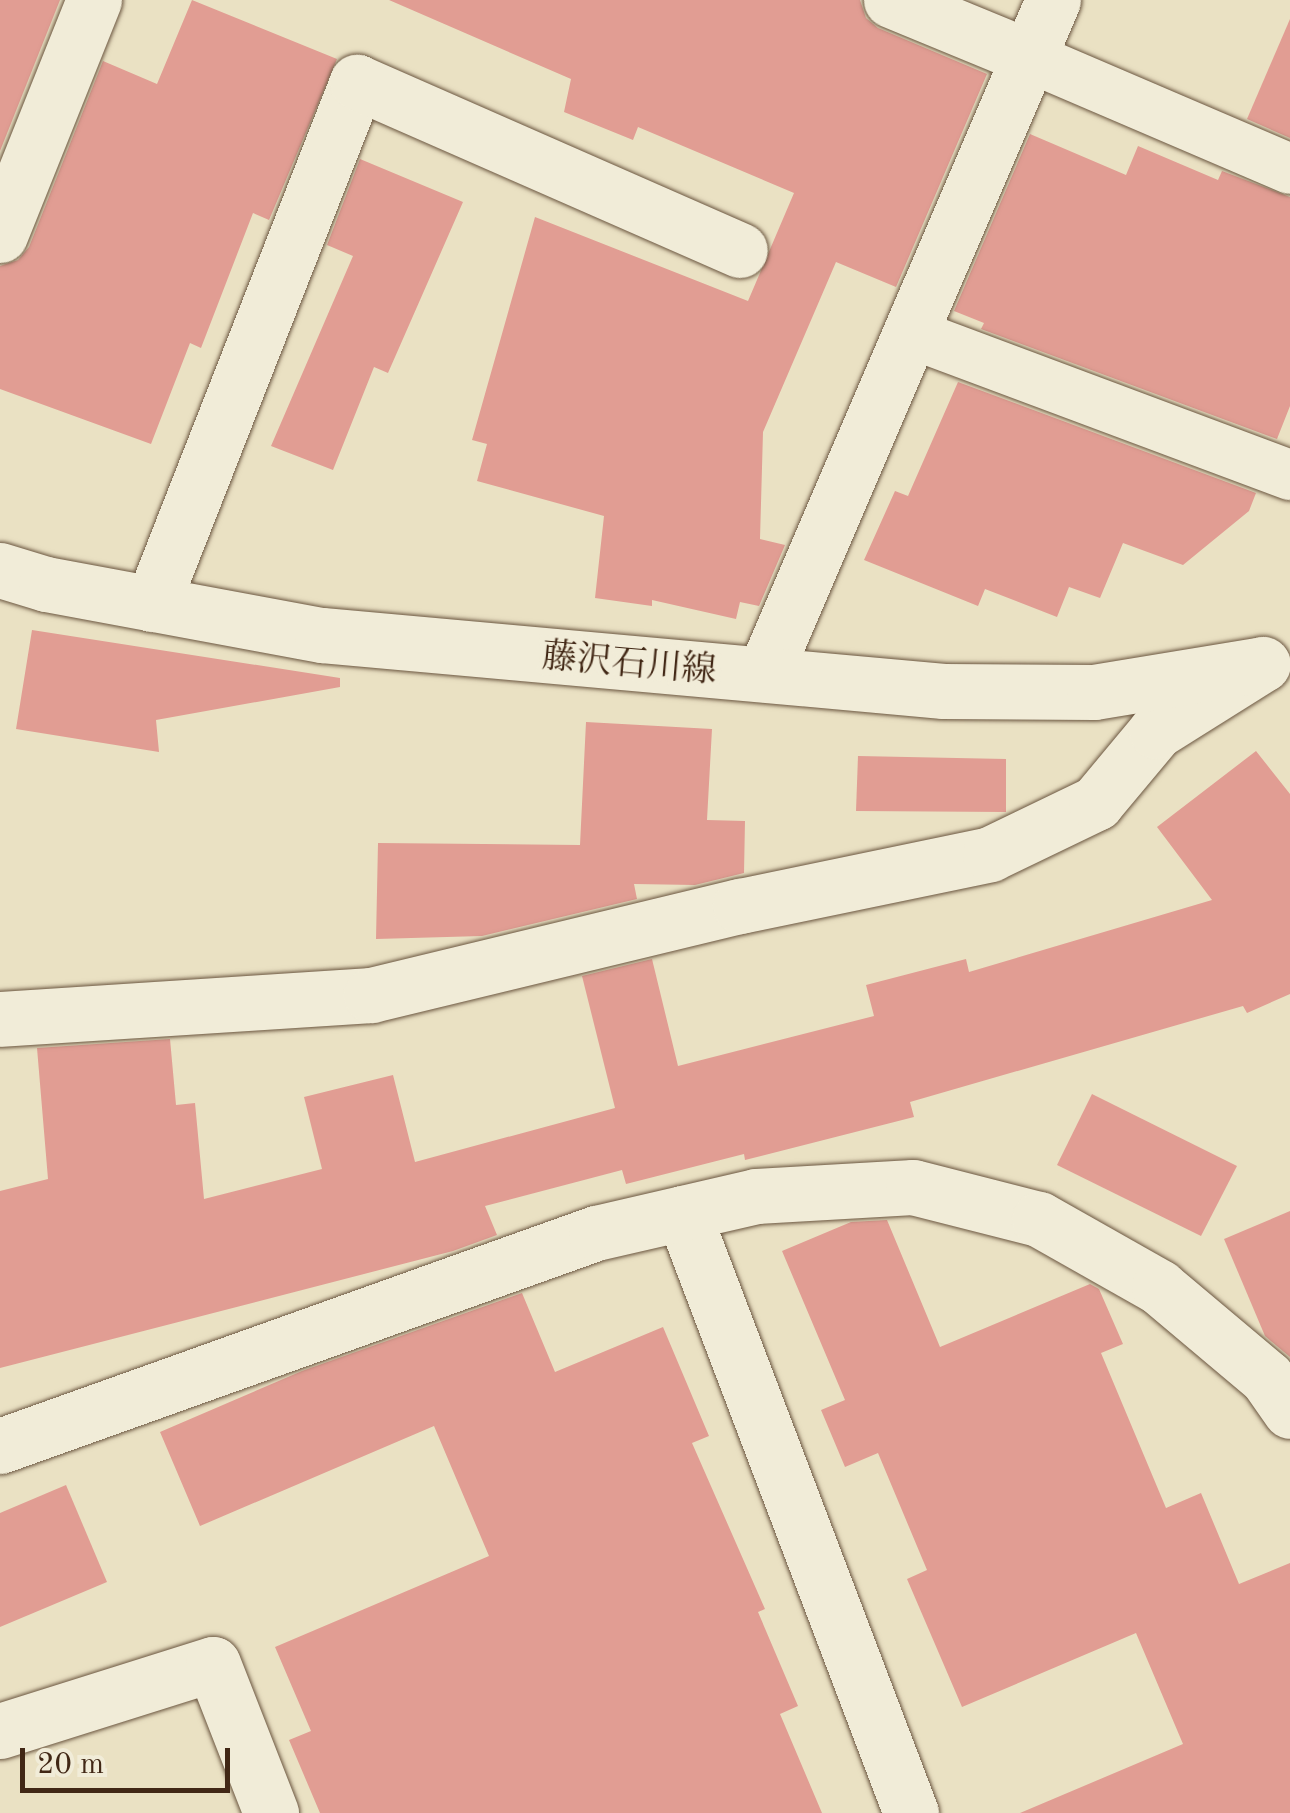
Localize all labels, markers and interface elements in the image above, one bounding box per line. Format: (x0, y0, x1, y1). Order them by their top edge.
street label: 藤沢石川線 (540, 636, 718, 694)
scale bar (25, 1728, 235, 1790)
text: 20 m (37, 1750, 104, 1780)

